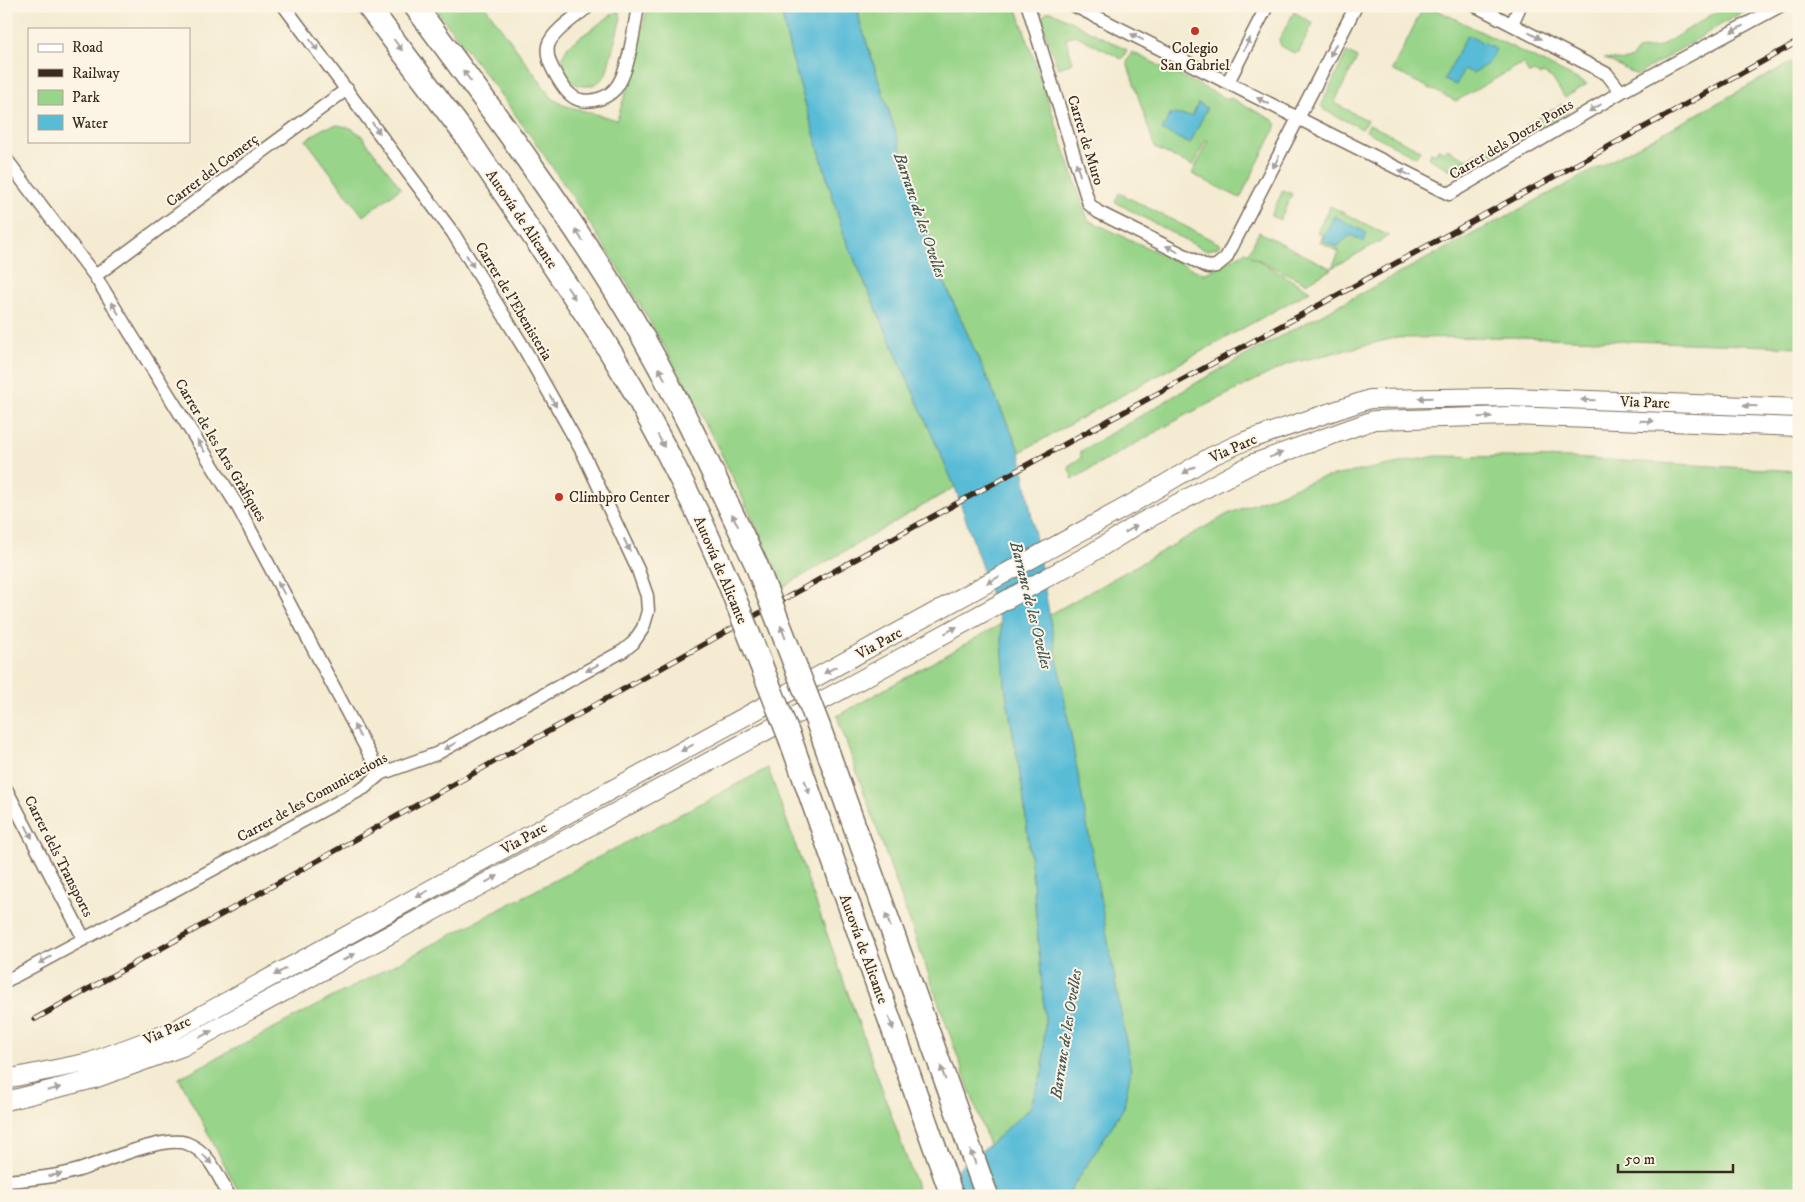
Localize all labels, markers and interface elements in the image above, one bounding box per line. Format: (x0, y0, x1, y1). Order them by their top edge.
marker: Colegio San Gabriel (1189, 25, 1201, 37)
one-way arrow (1730, 25, 1744, 34)
legend (28, 28, 190, 142)
one-way arrow (1528, 32, 1543, 40)
one-way arrow (1130, 33, 1144, 41)
one-way arrow (1243, 37, 1251, 52)
text: Road (72, 38, 104, 57)
one-way arrow (309, 38, 319, 52)
one-way arrow (392, 38, 403, 51)
place label: Colegio San Gabriel (1160, 39, 1230, 75)
one-way arrow (1329, 42, 1337, 57)
text: Railway (72, 64, 120, 83)
one-way arrow (462, 70, 473, 83)
text: Park (72, 88, 101, 107)
street label: Carrer de Muro (1063, 93, 1108, 187)
street label: Carrer dels Dotze Ponts (1446, 95, 1577, 184)
one-way arrow (1256, 97, 1270, 105)
one-way arrow (1587, 104, 1602, 112)
text: Water (71, 114, 108, 133)
one-way arrow (371, 121, 381, 135)
street label: Carrer del Comerç (162, 129, 263, 211)
water label: Barranc de les Ovelles (889, 149, 951, 282)
one-way arrow (1272, 155, 1280, 169)
one-way arrow (1074, 161, 1082, 176)
street label: Autovía de Alicante (481, 166, 562, 272)
one-way arrow (1398, 169, 1413, 177)
one-way arrow (574, 228, 583, 241)
street label: Carrer de l'Ebenisteria (471, 238, 557, 365)
one-way arrow (1165, 245, 1179, 253)
one-way arrow (466, 254, 475, 267)
one-way arrow (567, 286, 576, 299)
one-way arrow (110, 302, 120, 315)
one-way arrow (658, 367, 666, 382)
street label: Carrer de les Arts Gràfiques (170, 375, 271, 525)
street label: Via Parc (1619, 392, 1671, 413)
one-way arrow (549, 393, 557, 408)
one-way arrow (1417, 394, 1433, 402)
one-way arrow (1579, 396, 1595, 404)
one-way arrow (1742, 402, 1758, 410)
one-way arrow (1477, 413, 1493, 421)
one-way arrow (1639, 418, 1655, 426)
street label: Via Parc (1206, 429, 1260, 468)
one-way arrow (657, 433, 665, 448)
one-way arrow (196, 440, 205, 453)
one-way arrow (1269, 451, 1284, 459)
one-way arrow (1183, 465, 1196, 474)
place label: Climbpro Center (569, 488, 670, 507)
marker: Climbpro Center (553, 491, 565, 503)
one-way arrow (730, 512, 739, 527)
street label: Autovía de Alicante (689, 513, 752, 627)
one-way arrow (1125, 525, 1138, 534)
one-way arrow (623, 538, 631, 552)
water label: Barranc de les Ovelles (1005, 538, 1057, 672)
one-way arrow (986, 576, 1001, 584)
one-way arrow (277, 581, 285, 595)
street label: Via Parc (852, 623, 906, 664)
one-way arrow (778, 625, 786, 639)
one-way arrow (944, 626, 958, 635)
one-way arrow (586, 664, 599, 673)
one-way arrow (822, 666, 837, 674)
one-way arrow (353, 724, 361, 739)
one-way arrow (443, 742, 456, 751)
one-way arrow (681, 744, 694, 753)
street label: Carrer de les Comunicacions (234, 748, 391, 847)
one-way arrow (803, 780, 811, 795)
street label: Carrer dels Transports (20, 792, 97, 920)
street label: Via Parc (497, 818, 551, 859)
one-way arrow (25, 825, 33, 840)
one-way arrow (484, 875, 499, 883)
one-way arrow (415, 890, 429, 898)
street label: Autovía de Alicante (835, 892, 892, 1007)
one-way arrow (884, 912, 892, 927)
one-way arrow (342, 952, 356, 961)
one-way arrow (38, 955, 52, 964)
water label: Barranc de les Ovelles (1046, 967, 1086, 1101)
one-way arrow (272, 968, 287, 976)
street label: Via Parc (140, 1011, 194, 1050)
one-way arrow (888, 1015, 895, 1030)
one-way arrow (199, 1030, 213, 1038)
one-way arrow (939, 1065, 947, 1080)
one-way arrow (46, 1085, 61, 1093)
scale bar (1618, 1142, 1732, 1174)
one-way arrow (969, 1150, 976, 1165)
text: 50 m (1625, 1150, 1655, 1169)
one-way arrow (201, 1153, 213, 1165)
one-way arrow (47, 1170, 63, 1178)

